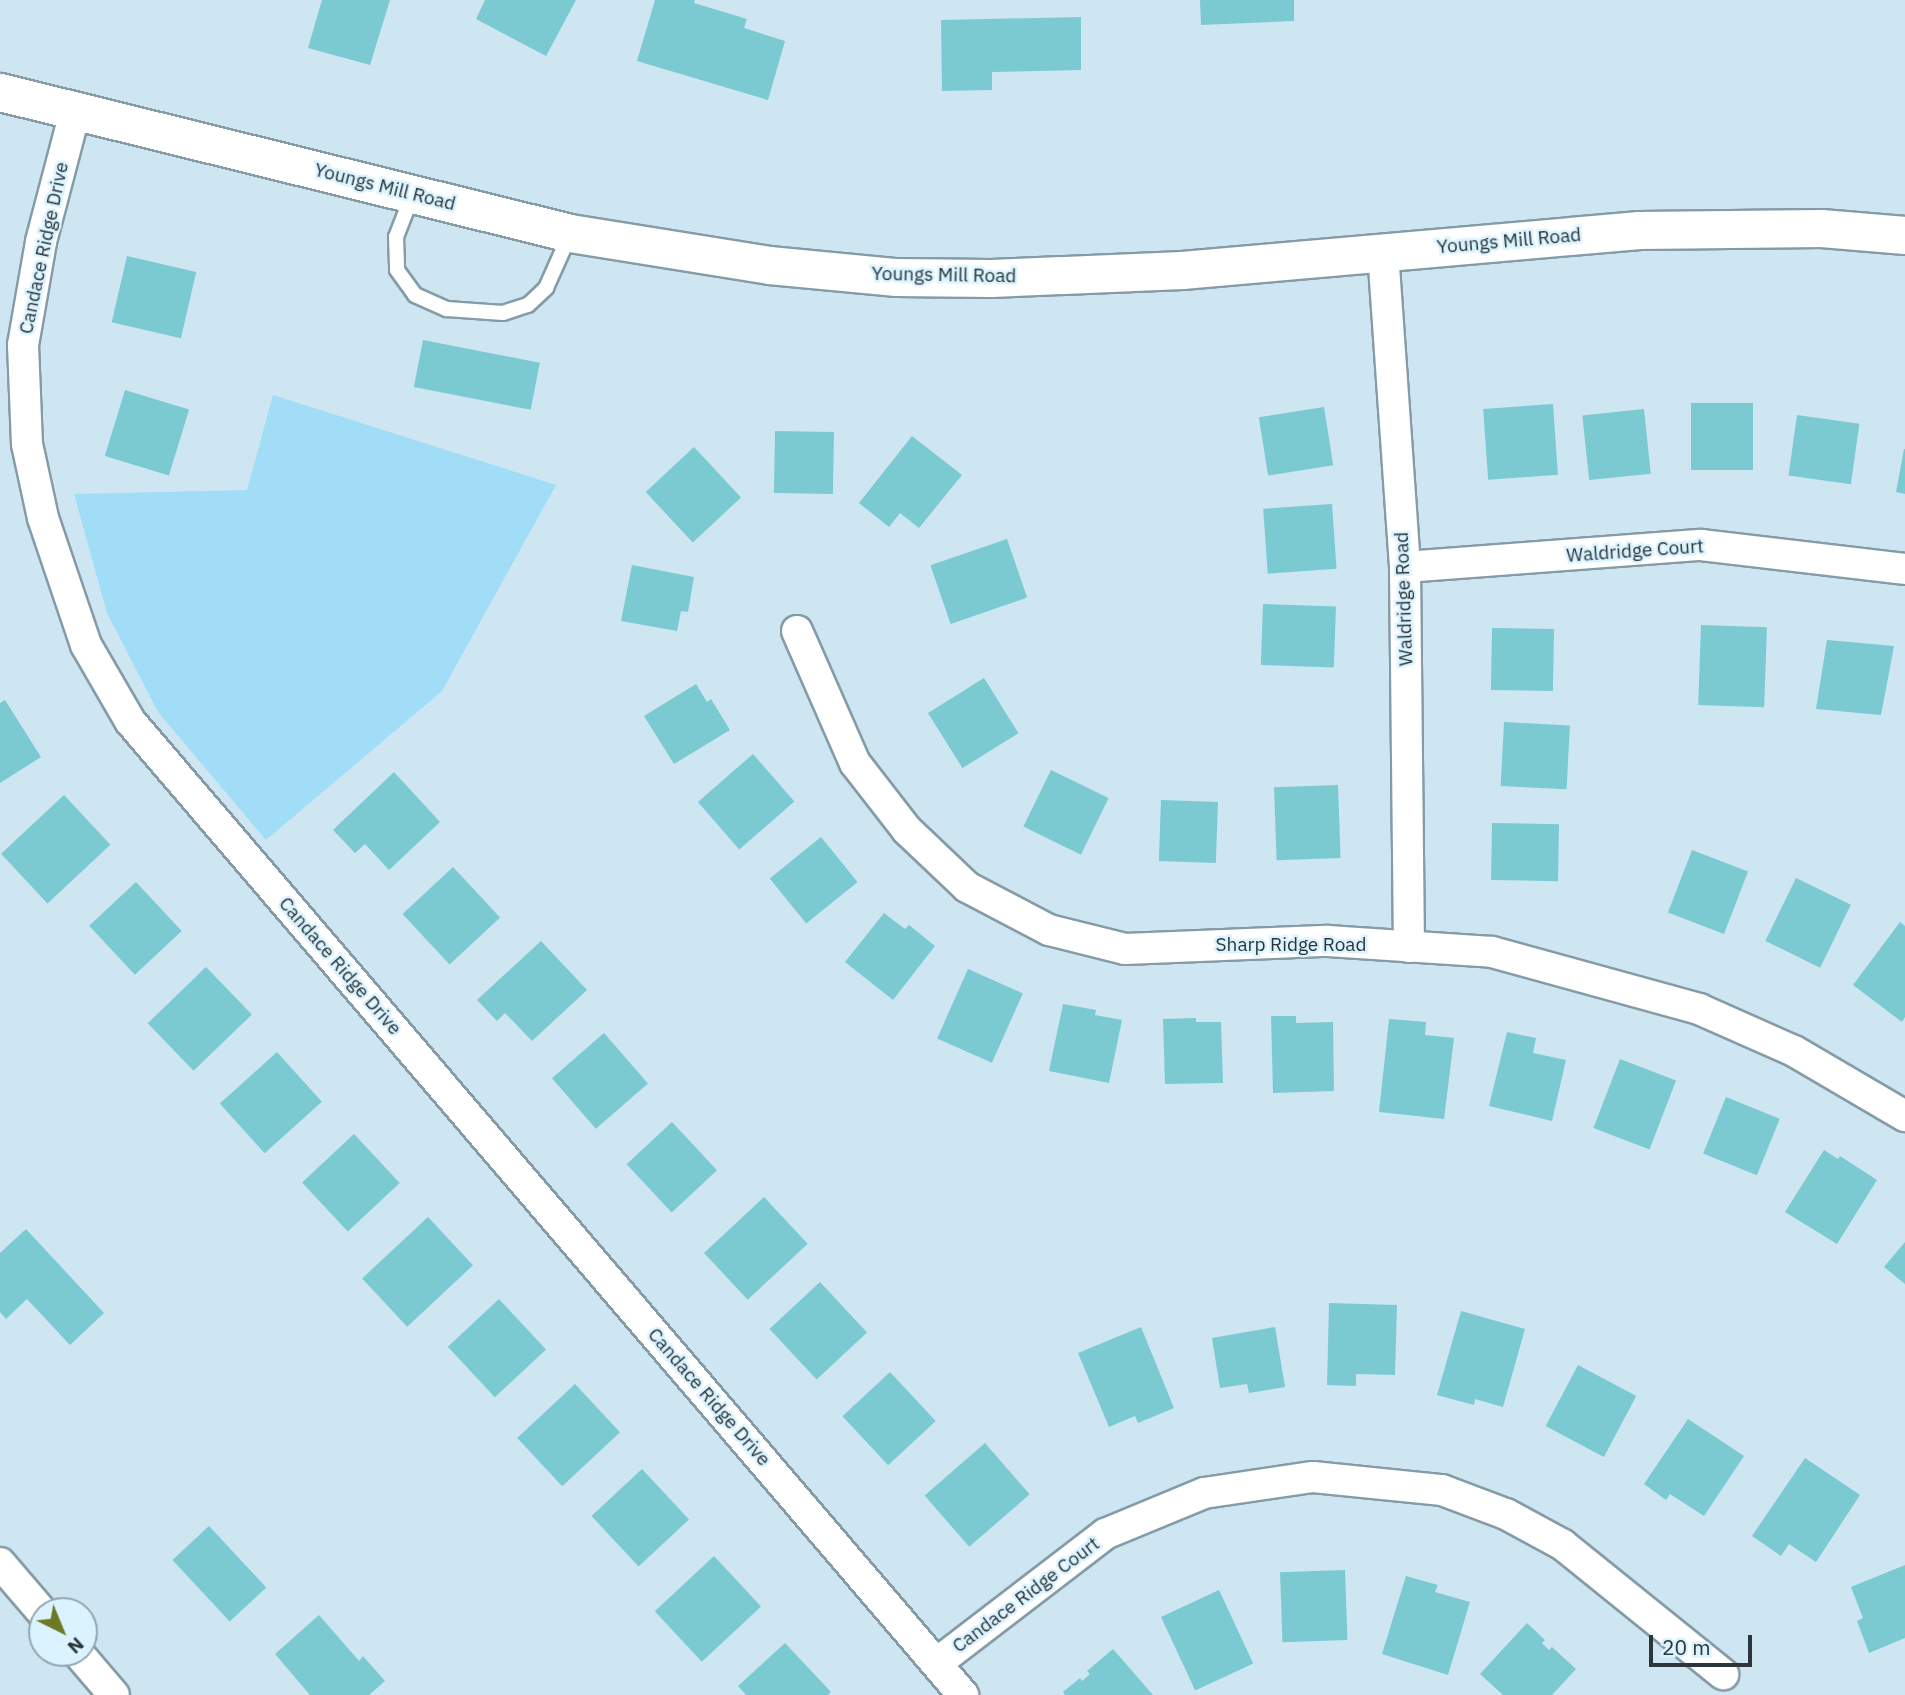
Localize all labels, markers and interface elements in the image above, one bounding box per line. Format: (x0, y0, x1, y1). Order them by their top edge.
street label: Youngs Mill Road (312, 158, 458, 216)
street label: Candace Ridge Drive (15, 160, 73, 336)
street label: Youngs Mill Road (1436, 223, 1582, 259)
street label: Youngs Mill Road (871, 262, 1017, 288)
street label: Waldridge Road (1390, 531, 1418, 667)
street label: Waldridge Court (1566, 535, 1704, 567)
street label: Candace Ridge Drive (274, 892, 406, 1040)
street label: Sharp Ridge Road (1216, 934, 1366, 956)
street label: Candace Ridge Drive (643, 1323, 775, 1471)
street label: Candace Ridge Court (948, 1532, 1104, 1658)
north arrow (28, 1597, 98, 1667)
scale bar (1653, 1622, 1756, 1666)
text: N (63, 1632, 89, 1659)
text: 20 m (1662, 1633, 1711, 1661)

